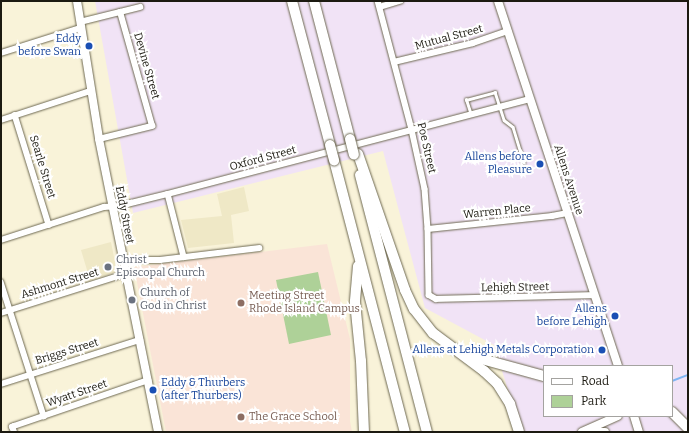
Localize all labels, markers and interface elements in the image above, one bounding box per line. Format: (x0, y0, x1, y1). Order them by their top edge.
street label: Mutual Street (414, 23, 484, 53)
street label: Devine Street (130, 31, 162, 101)
place label: Eddy before Swan (18, 33, 81, 59)
marker: Eddy before Swan (84, 41, 94, 51)
street label: Poe Street (414, 121, 438, 175)
street label: Searle Street (26, 134, 58, 200)
street label: Allens Avenue (550, 143, 586, 217)
street label: Oxford Street (228, 144, 298, 174)
place label: Allens before Pleasure (465, 151, 532, 177)
marker: Allens before Pleasure (535, 159, 545, 169)
street label: Eddy Street (112, 185, 136, 245)
street label: Warren Place (463, 202, 531, 222)
place label: Christ Episcopal Church (116, 254, 205, 280)
marker: Christ Episcopal Church (103, 262, 113, 272)
street label: Ashmont Street (19, 266, 101, 302)
street label: Lehigh Street (481, 281, 549, 295)
place label: Church of God in Christ (140, 287, 206, 313)
place label: Meeting Street Rhode Island Campus (249, 290, 360, 316)
marker: Church of God in Christ (127, 295, 137, 305)
marker: Meeting Street Rhode Island Campus (236, 298, 246, 308)
place label: Allens before Lehigh (537, 303, 607, 329)
marker: Allens before Lehigh (610, 311, 620, 321)
street label: Briggs Street (34, 336, 100, 368)
place label: Allens at Lehigh Metals Corporation (412, 343, 594, 357)
marker: Allens at Lehigh Metals Corporation (597, 345, 607, 355)
legend (543, 365, 673, 417)
text: Road (581, 374, 609, 388)
street label: Wyatt Street (45, 377, 109, 411)
place label: Eddy & Thurbers (after Thurbers) (161, 377, 245, 403)
marker: Eddy & Thurbers (after Thurbers) (148, 385, 158, 395)
text: Park (581, 394, 606, 408)
place label: The Grace School (249, 410, 337, 424)
marker: The Grace School (236, 412, 246, 422)

